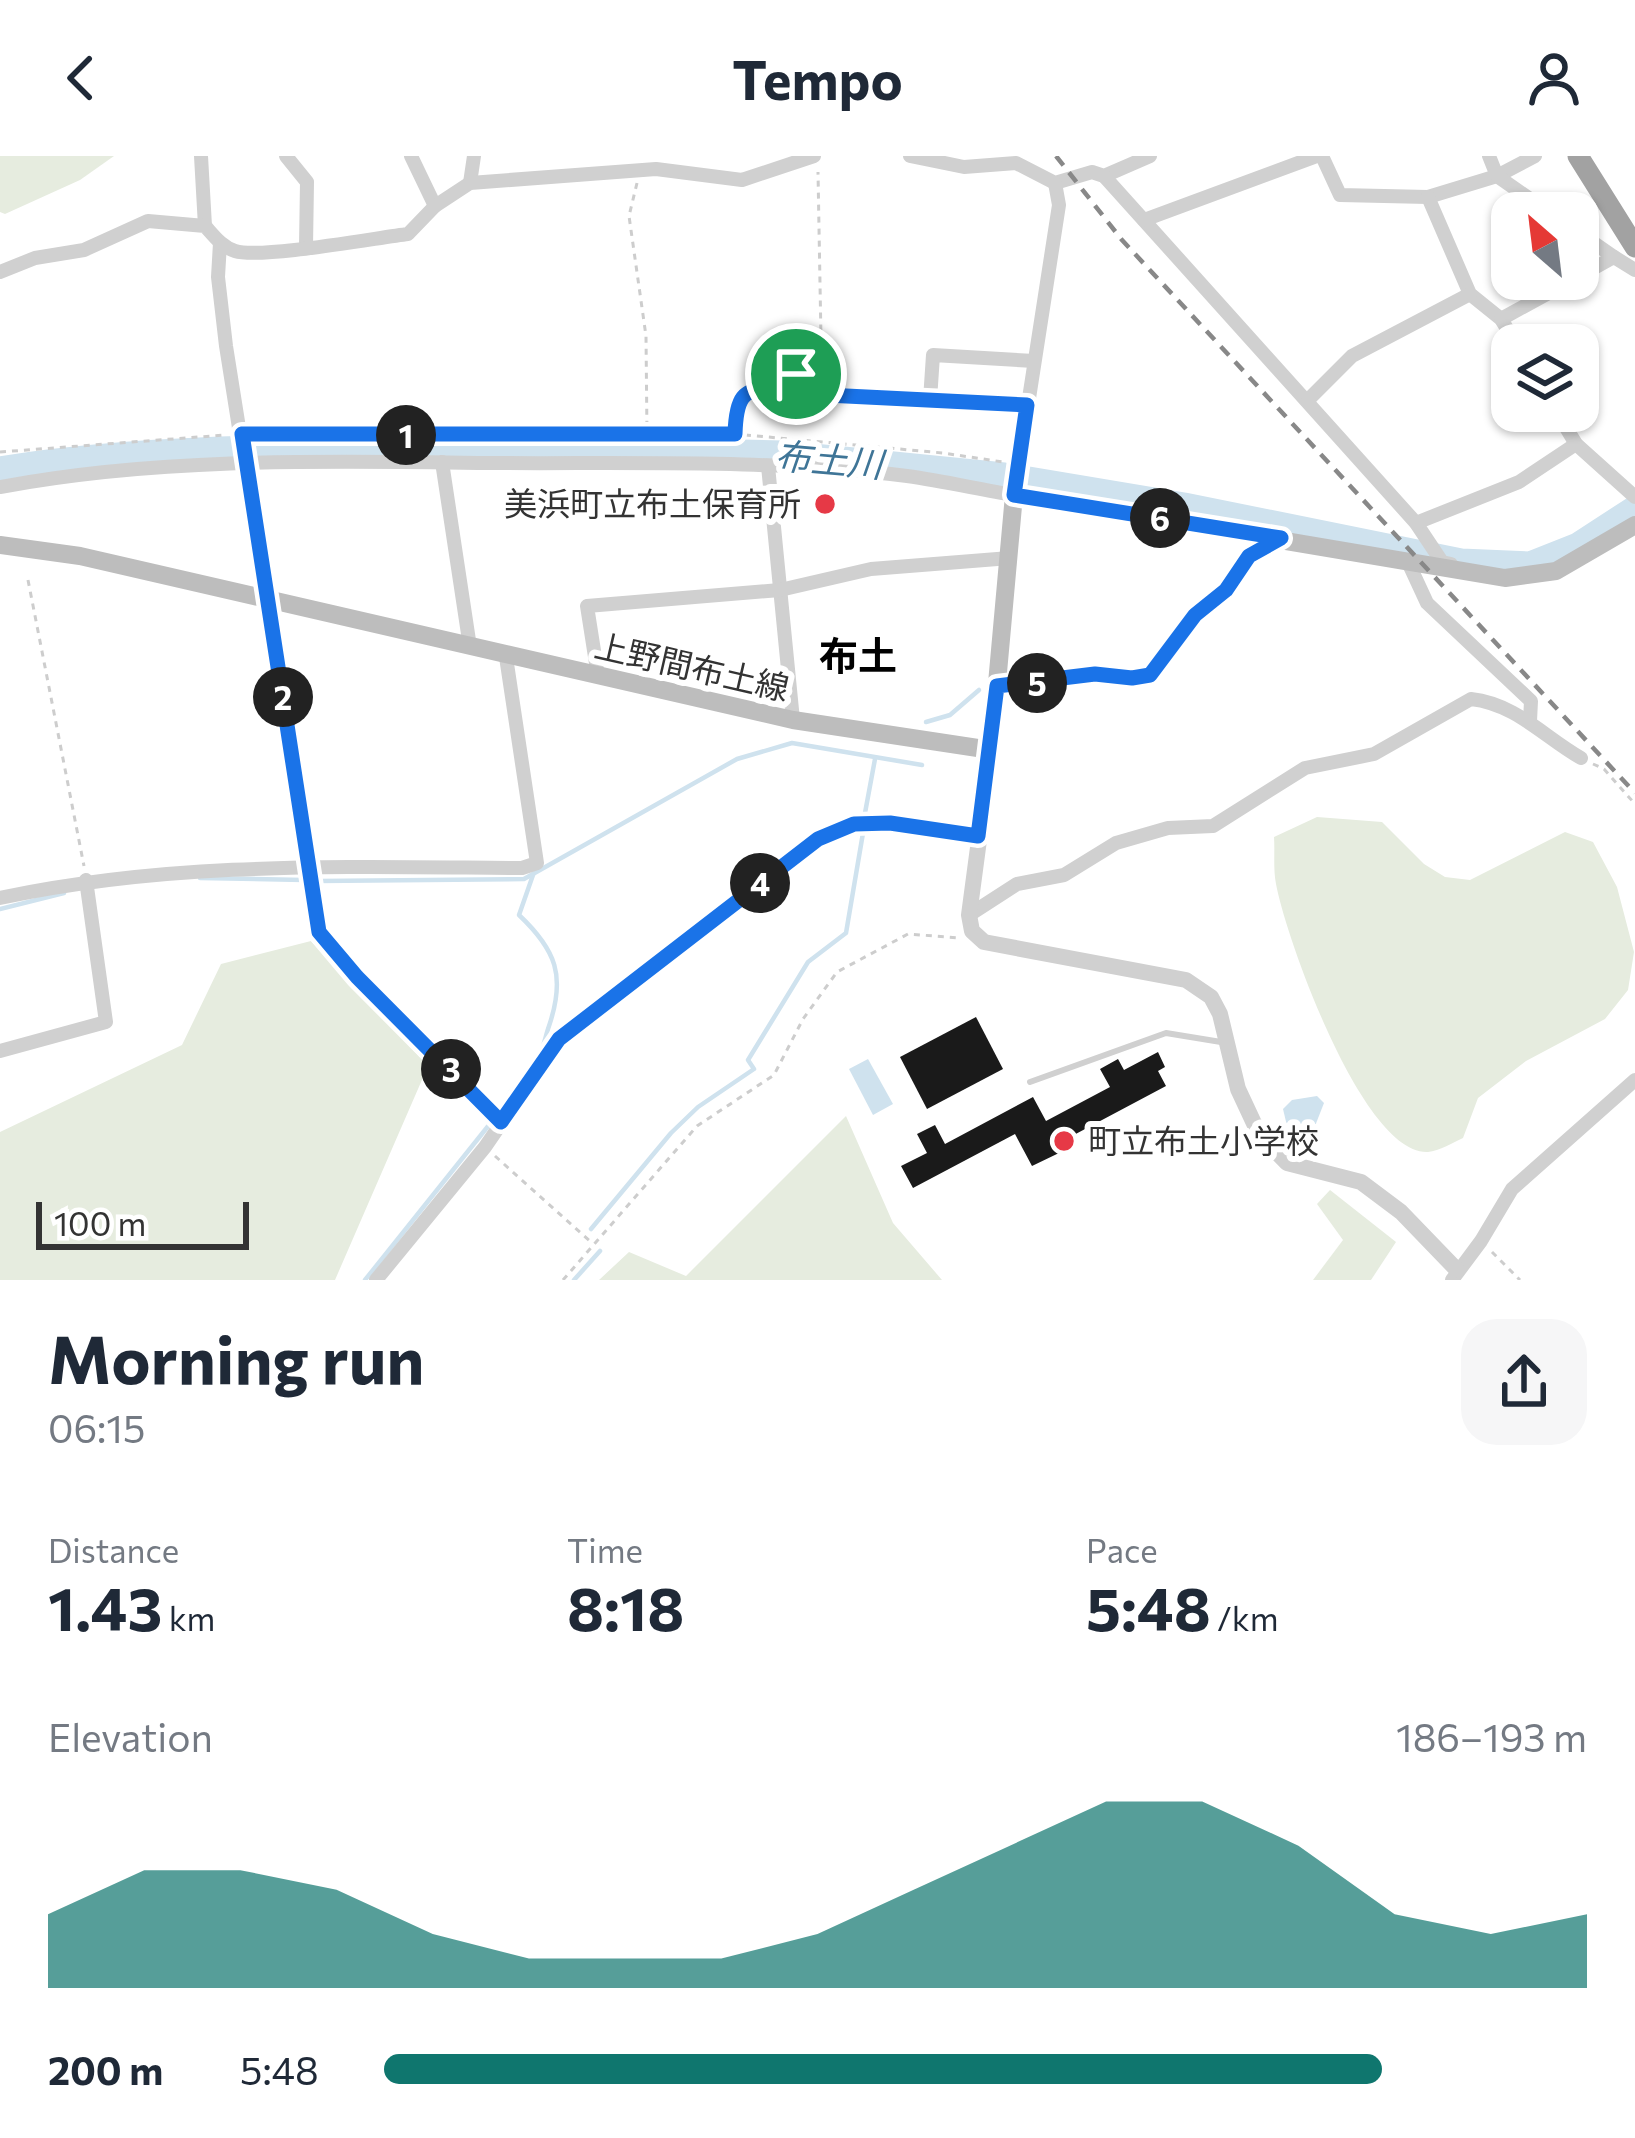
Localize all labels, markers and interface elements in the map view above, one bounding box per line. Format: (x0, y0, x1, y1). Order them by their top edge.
icon: back (48, 45, 114, 111)
text: Tempo (732, 45, 903, 111)
icon: person (1521, 45, 1587, 111)
north arrow (1491, 192, 1599, 300)
map controls (1491, 192, 1599, 432)
pin (745, 323, 847, 425)
button: layers (1491, 324, 1599, 432)
icon: arrive (763, 341, 829, 407)
pin: 1 (376, 405, 436, 465)
text: 1 (399, 414, 413, 455)
water label: 布土川 (773, 431, 889, 485)
place label: 美浜町立布土保育所 (504, 482, 801, 523)
pin: 6 (1130, 488, 1190, 548)
marker: 美浜町立布土保育所 (812, 491, 838, 517)
text: 6 (1150, 497, 1170, 538)
street label: 上野間布土線 (591, 623, 793, 708)
district label: 布土 (819, 630, 897, 678)
pin: 5 (1007, 653, 1067, 713)
text: 5 (1027, 662, 1047, 703)
pin: 2 (253, 667, 313, 727)
text: 2 (274, 676, 292, 717)
pin: 4 (730, 853, 790, 913)
text: 4 (750, 862, 770, 903)
pin: 3 (421, 1039, 481, 1099)
text: 3 (441, 1048, 461, 1089)
place label: 町立布土小学校 (1088, 1119, 1319, 1160)
marker: 町立布土小学校 (1051, 1128, 1077, 1154)
scale bar (36, 1196, 249, 1249)
text: 100 m (54, 1202, 146, 1243)
text: Morning run (48, 1317, 425, 1398)
button: share (1461, 1319, 1587, 1445)
text: 06:15 (48, 1403, 145, 1451)
text: Distance (48, 1529, 179, 1570)
text: Time (567, 1529, 643, 1570)
text: Pace (1086, 1529, 1158, 1570)
text: 1.43 (48, 1570, 162, 1643)
text: 8:18 (567, 1570, 684, 1643)
text: 5:48 (1086, 1570, 1211, 1643)
text: km (162, 1597, 215, 1638)
text: /km (1211, 1597, 1278, 1638)
text: Elevation (48, 1712, 213, 1760)
text: 186–193 m (1396, 1712, 1587, 1760)
text: 200 m (48, 2045, 163, 2093)
text: 5:48 (240, 2045, 319, 2093)

